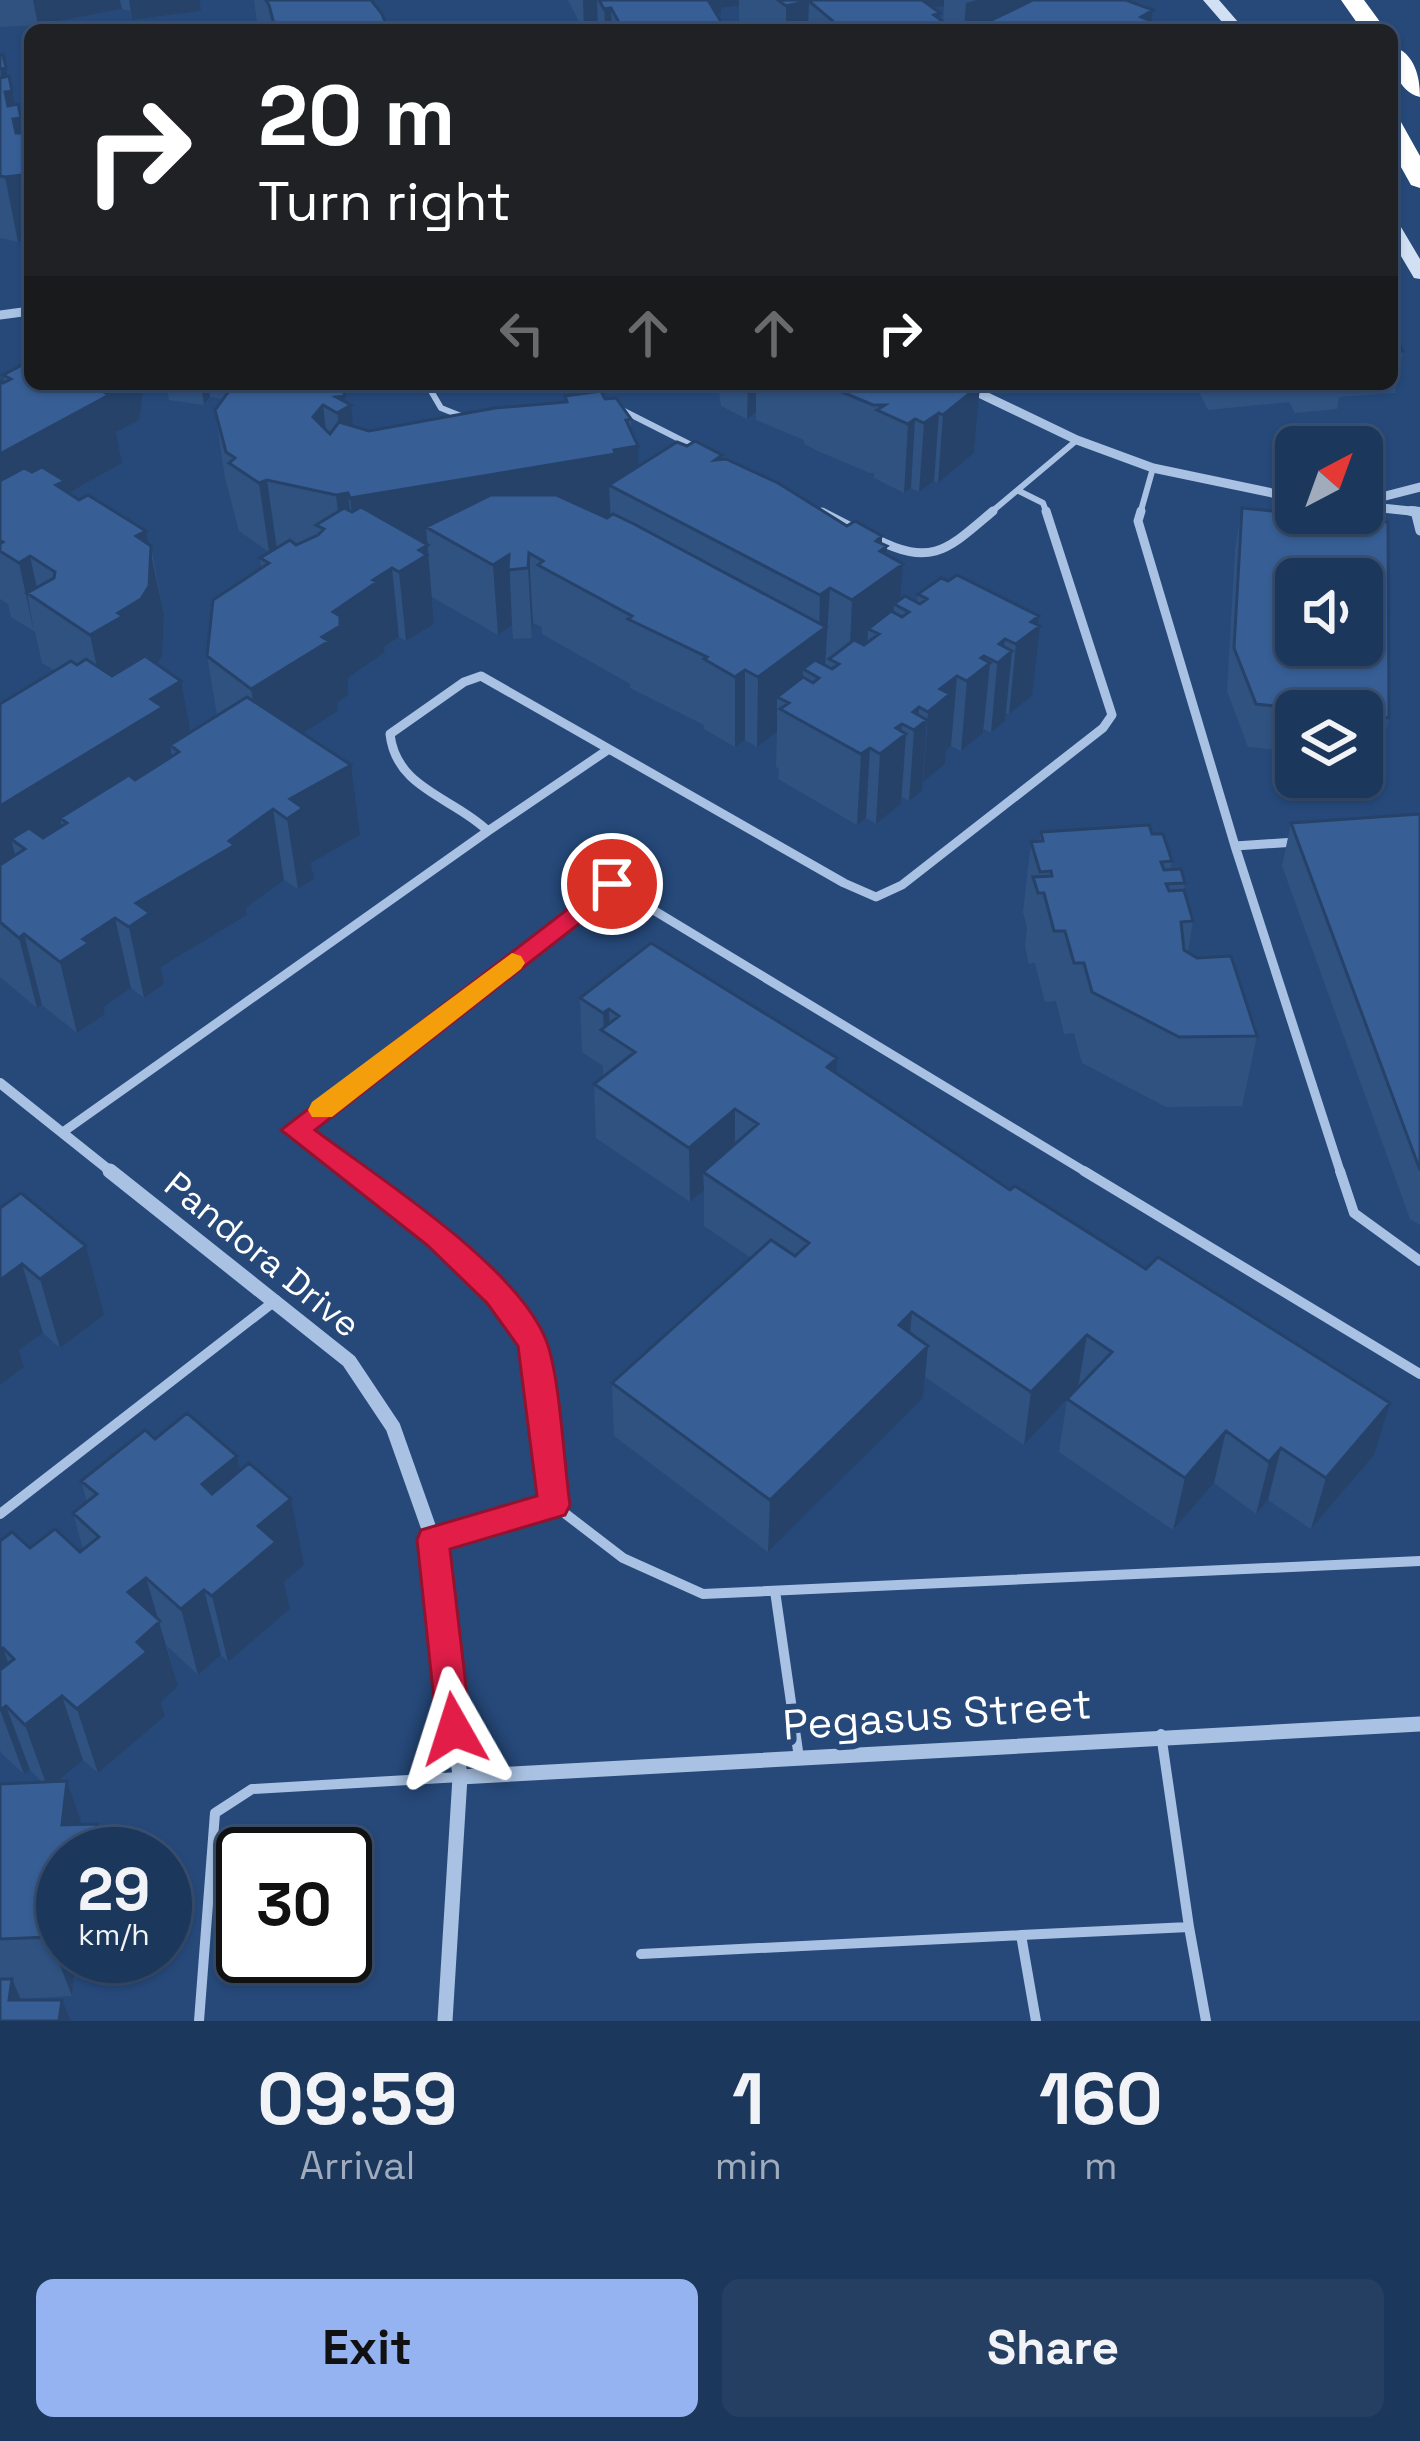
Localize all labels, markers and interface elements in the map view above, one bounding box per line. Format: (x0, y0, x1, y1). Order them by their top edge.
text: 20 m (258, 62, 455, 170)
icon: right (60, 72, 216, 228)
text: Turn right (258, 167, 511, 236)
icon: left (489, 300, 555, 366)
icon: ahead (615, 300, 681, 366)
icon: ahead (741, 300, 807, 366)
icon: right (867, 300, 933, 366)
north arrow (1275, 426, 1383, 534)
map controls (1275, 426, 1383, 798)
button: sound (1275, 558, 1383, 666)
button: layers (1275, 690, 1383, 798)
pin (561, 833, 663, 935)
icon: arrive (579, 851, 645, 917)
street label: Pandora Drive (155, 1162, 370, 1348)
position arrow (391, 1666, 517, 1792)
street label: Pegasus Street (781, 1677, 1093, 1752)
speed limit sign: 30 (216, 1827, 372, 1983)
text: 29 (78, 1851, 150, 1928)
text: km/h (78, 1915, 150, 1954)
text: 09:59 (257, 2053, 458, 2145)
text: 1 (732, 2053, 765, 2145)
text: 160 (1039, 2053, 1163, 2145)
text: Arrival (299, 2141, 415, 2190)
text: min (715, 2141, 782, 2190)
text: m (1084, 2141, 1118, 2190)
button: Exit (36, 2279, 698, 2417)
button: Share (722, 2279, 1384, 2417)

